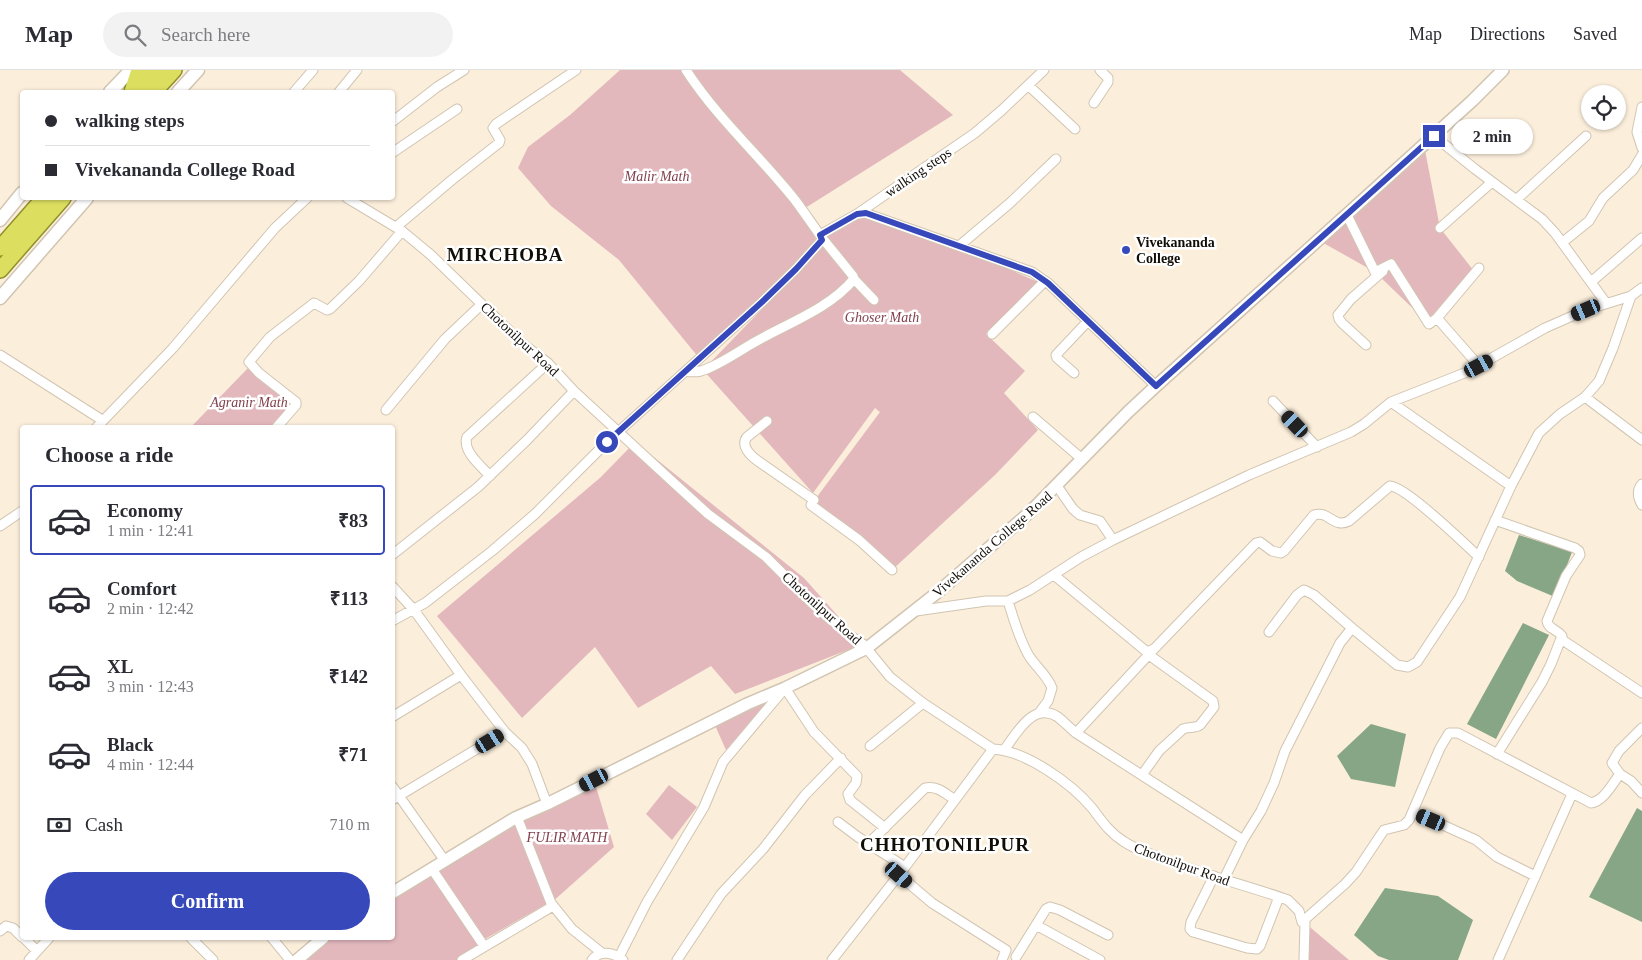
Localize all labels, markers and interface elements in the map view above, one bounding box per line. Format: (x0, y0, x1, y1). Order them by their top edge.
search box (103, 12, 453, 57)
text: Map (25, 21, 73, 47)
icon: search (121, 21, 149, 49)
text: Search here (161, 24, 250, 45)
text: Map (1409, 24, 1442, 44)
text: Directions (1470, 24, 1545, 44)
text: Saved (1573, 24, 1617, 44)
map controls (1581, 85, 1626, 130)
button: locate (1581, 85, 1626, 130)
text: walking steps (75, 110, 184, 131)
callout: 2 min (1452, 118, 1534, 154)
route end (1423, 125, 1445, 147)
text: 2 min (1473, 128, 1511, 145)
street label: walking steps (882, 145, 954, 200)
text: Vivekananda College Road (75, 159, 295, 180)
park label: Malir Math (624, 169, 689, 184)
place label: Vivekananda College (1136, 235, 1215, 266)
district label: MIRCHOBA (447, 244, 563, 265)
marker: Vivekananda College (1120, 244, 1132, 256)
car (1569, 297, 1602, 323)
street label: Chotonilpur Road (478, 300, 562, 379)
park label: Ghoser Math (845, 310, 919, 325)
car (1462, 352, 1495, 380)
park label: Agranir Math (209, 395, 288, 410)
car (1279, 408, 1310, 440)
route start (596, 431, 618, 453)
text: Choose a ride (45, 442, 173, 467)
street label: Vivekananda College Road (930, 488, 1055, 600)
icon: car (47, 498, 92, 543)
text: Economy (107, 500, 183, 521)
text: ₹83 (338, 510, 368, 531)
text: 1 min · 12:41 (107, 522, 194, 539)
street label: Chotonilpur Road (779, 569, 864, 648)
icon: car (47, 576, 92, 621)
text: Comfort (107, 578, 177, 599)
text: ₹113 (330, 588, 368, 609)
text: 2 min · 12:42 (107, 600, 194, 617)
icon: car (47, 654, 92, 699)
text: XL (107, 656, 133, 677)
text: ₹142 (329, 666, 368, 687)
text: 3 min · 12:43 (107, 678, 194, 695)
car (473, 727, 506, 755)
icon: car (47, 732, 92, 777)
text: Black (107, 734, 153, 755)
text: ₹71 (338, 744, 368, 765)
text: 4 min · 12:44 (107, 756, 194, 773)
car (577, 767, 610, 793)
car (1414, 807, 1447, 833)
icon: cash (45, 811, 73, 839)
text: Cash (85, 814, 123, 835)
text: 710 m (330, 816, 370, 833)
park label: FULIR MATH (526, 830, 608, 845)
district label: CHHOTONILPUR (860, 834, 1030, 855)
street label: Chotonilpur Road (1132, 840, 1232, 889)
car (882, 859, 915, 891)
button: Confirm (45, 872, 370, 930)

